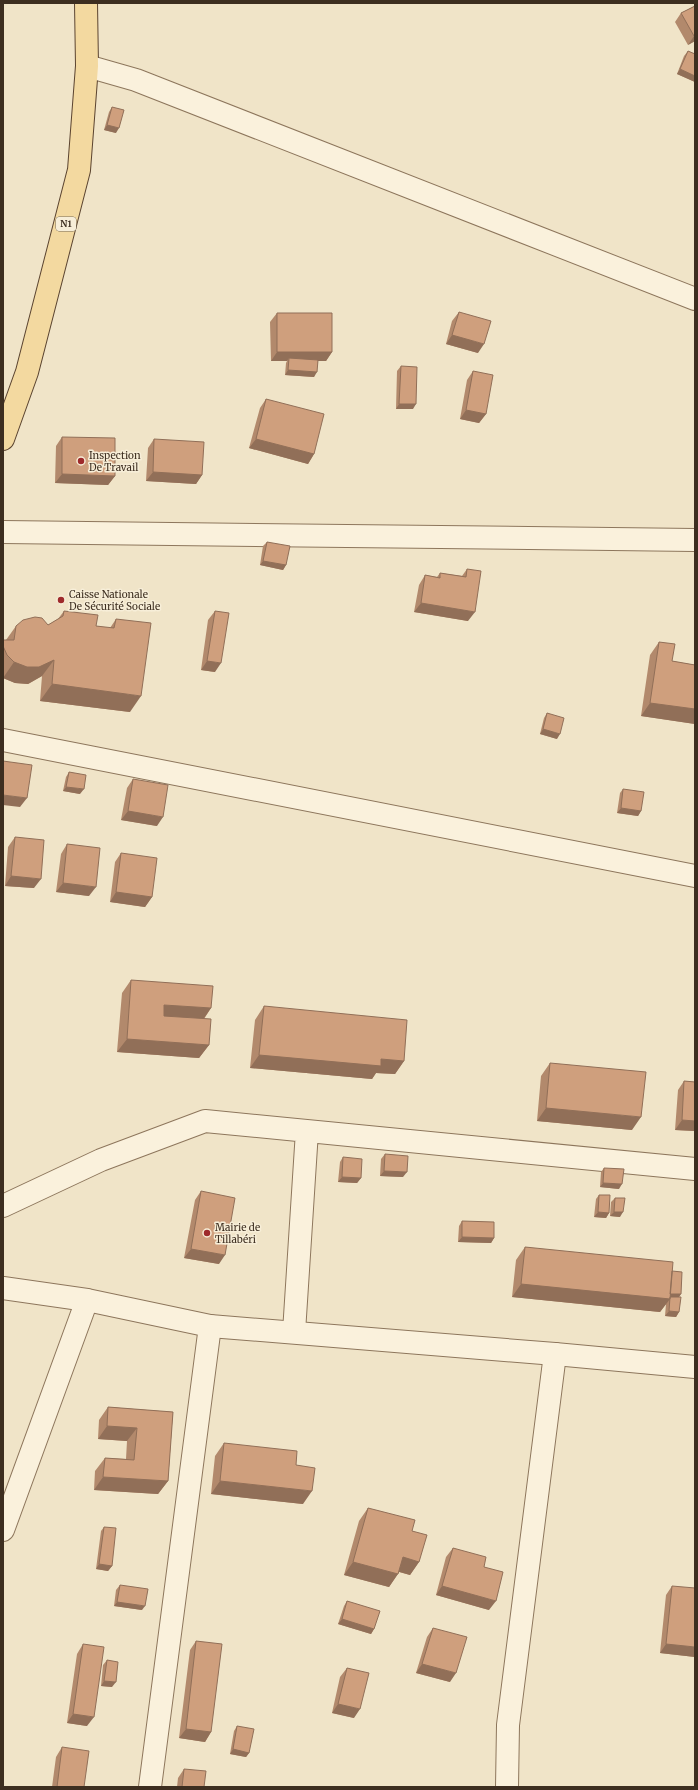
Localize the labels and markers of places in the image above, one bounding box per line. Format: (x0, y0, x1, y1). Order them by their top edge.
place label: Inspection De Travail (89, 449, 141, 474)
marker: Inspection De Travail (76, 456, 86, 466)
place label: Caisse Nationale De Sécurité Sociale (69, 588, 160, 613)
marker: Caisse Nationale De Sécurité Sociale (56, 595, 66, 605)
place label: Mairie de Tillabéri (215, 1221, 260, 1246)
marker: Mairie de Tillabéri (202, 1228, 212, 1238)

